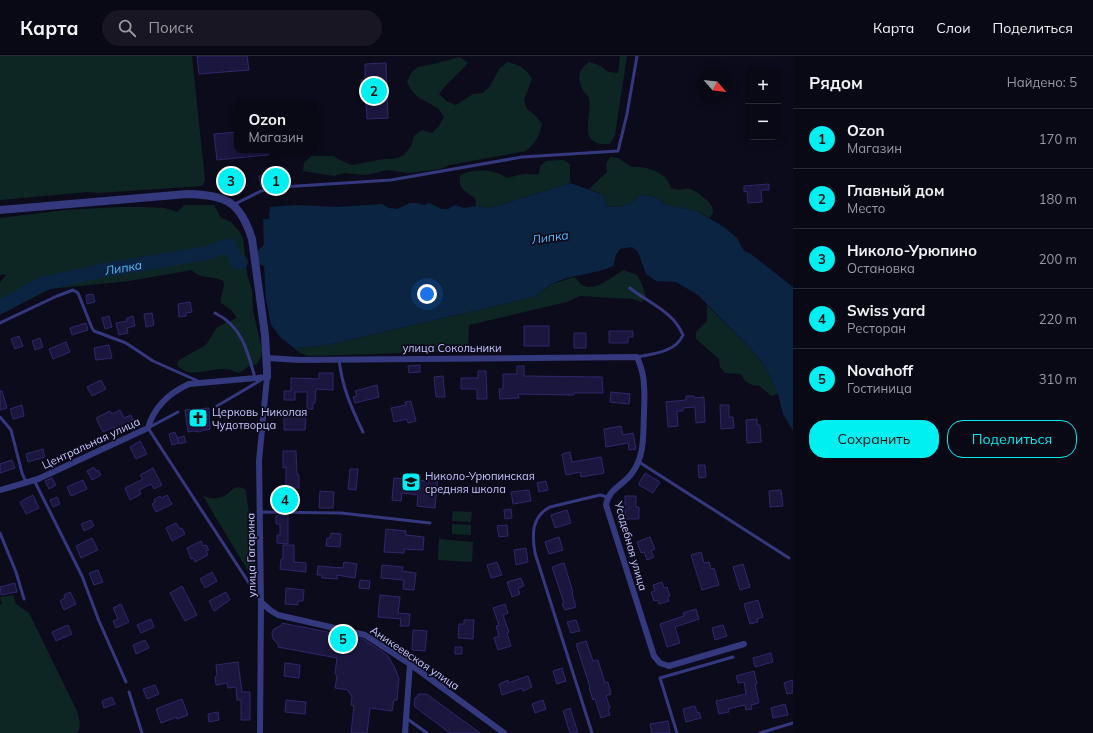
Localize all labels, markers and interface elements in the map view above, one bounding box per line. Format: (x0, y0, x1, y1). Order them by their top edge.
search box (102, 10, 382, 46)
text: Карта (20, 16, 78, 40)
icon: search (116, 17, 138, 39)
text: Поиск (148, 18, 193, 37)
text: Карта (873, 19, 914, 37)
text: Слои (936, 19, 971, 37)
text: Поделиться (993, 19, 1073, 37)
north arrow (697, 68, 733, 104)
map controls (745, 68, 781, 140)
button: + (745, 68, 781, 104)
text: Рядом (809, 72, 863, 93)
text: Найдено: 5 (1007, 74, 1077, 90)
pin: 2 (361, 76, 387, 106)
popup (234, 101, 318, 153)
button: − (745, 104, 781, 140)
text: Ozon (249, 110, 286, 129)
text: Ozon (847, 121, 884, 140)
text: Магазин (249, 129, 303, 145)
text: 1 (818, 131, 826, 147)
text: 170 m (1039, 131, 1077, 147)
text: Магазин (847, 140, 902, 156)
pin: 3 (218, 166, 244, 196)
pin: 1 (263, 166, 289, 196)
text: Главный дом (847, 181, 944, 200)
text: 2 (818, 191, 826, 207)
text: 180 m (1039, 191, 1077, 207)
text: Место (847, 200, 885, 216)
water label: Липка (530, 227, 569, 247)
text: Николо-Урюпино (847, 241, 977, 260)
text: 3 (818, 251, 826, 267)
text: 200 m (1039, 251, 1077, 267)
water label: Липка (103, 257, 143, 278)
text: Остановка (847, 260, 915, 276)
your location (417, 284, 437, 304)
text: Swiss yard (847, 301, 925, 320)
text: 4 (818, 311, 826, 327)
text: 220 m (1039, 311, 1077, 327)
text: Ресторан (847, 320, 906, 336)
street label: улица Сокольники (402, 341, 502, 355)
text: Novahoff (847, 361, 913, 380)
text: 5 (818, 371, 826, 387)
text: 310 m (1039, 371, 1077, 387)
text: Гостиница (847, 380, 912, 396)
place label: Церковь Николая Чудотворца (212, 405, 307, 432)
church icon: Церковь Николая Чудотворца (187, 407, 209, 429)
street label: Центральная улица (40, 414, 142, 472)
button: Сохранить (809, 420, 939, 458)
button: Поделиться (947, 420, 1077, 458)
place label: Николо-Урюпинская средняя школа (425, 469, 535, 496)
school or university icon: Николо-Урюпинская средняя школа (400, 471, 422, 493)
pin: 4 (272, 485, 298, 515)
street label: Усадебная улица (611, 499, 650, 592)
street label: улица Гагарина (243, 513, 259, 597)
street label: Аникеевская улица (368, 623, 462, 693)
pin: 5 (330, 624, 356, 654)

